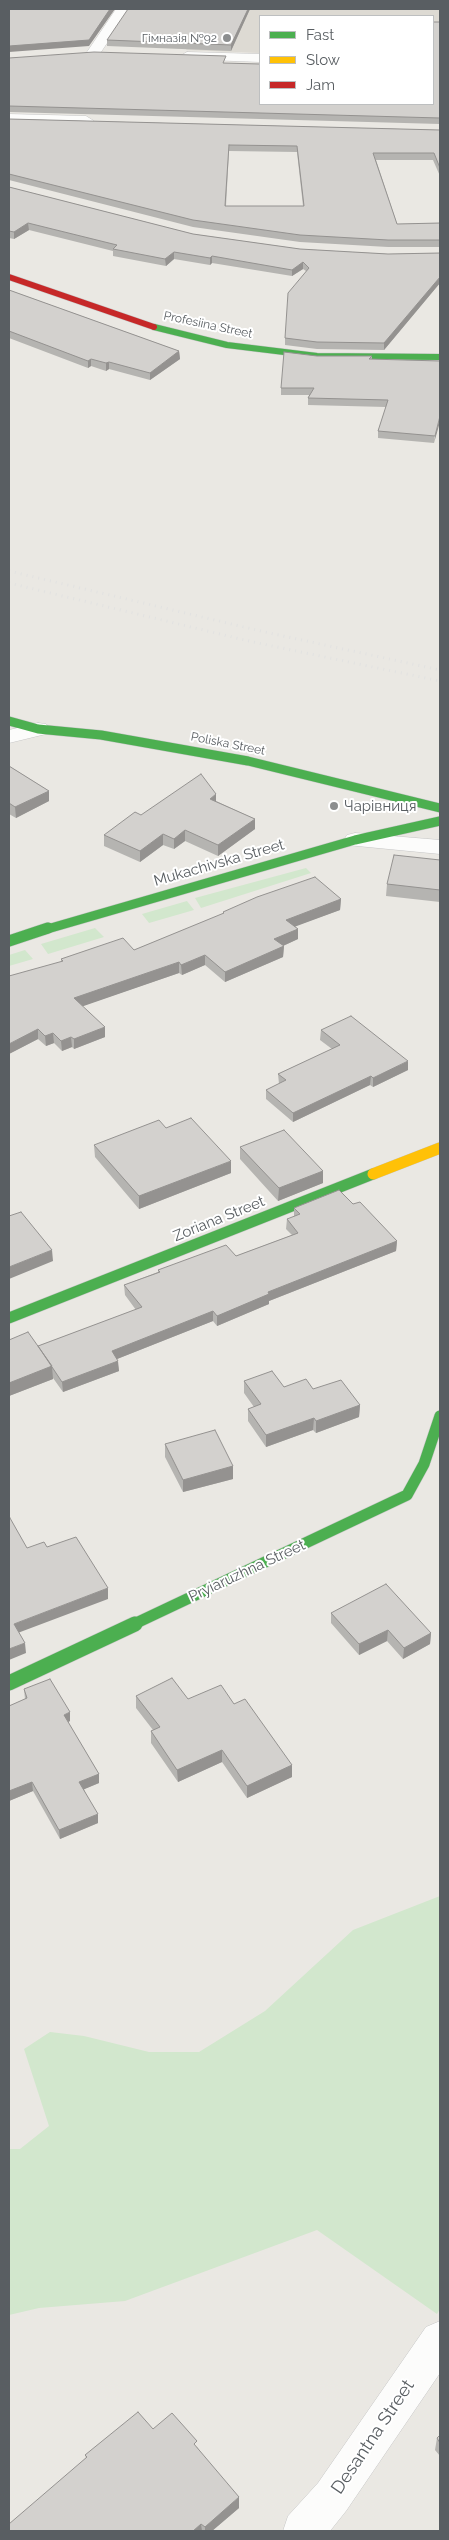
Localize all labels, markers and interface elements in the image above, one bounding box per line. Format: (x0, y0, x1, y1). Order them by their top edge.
legend (259, 15, 434, 105)
text: Fast (306, 26, 334, 44)
place label: Гімназія №92 (142, 31, 217, 45)
marker: Гімназія №92 (221, 32, 233, 44)
text: Slow (306, 51, 340, 69)
text: Jam (306, 76, 335, 94)
street label: Profesiina Street (162, 309, 254, 341)
street label: Poliska Street (190, 730, 266, 758)
place label: Чарівниця (344, 797, 416, 815)
marker: Чарівниця (328, 800, 340, 812)
street label: Mukachivska Street (152, 836, 286, 890)
street label: Zoriana Street (171, 1192, 267, 1246)
street label: Pryiaruzhna Street (186, 1536, 308, 1606)
street label: Desantna Street (327, 2376, 419, 2498)

